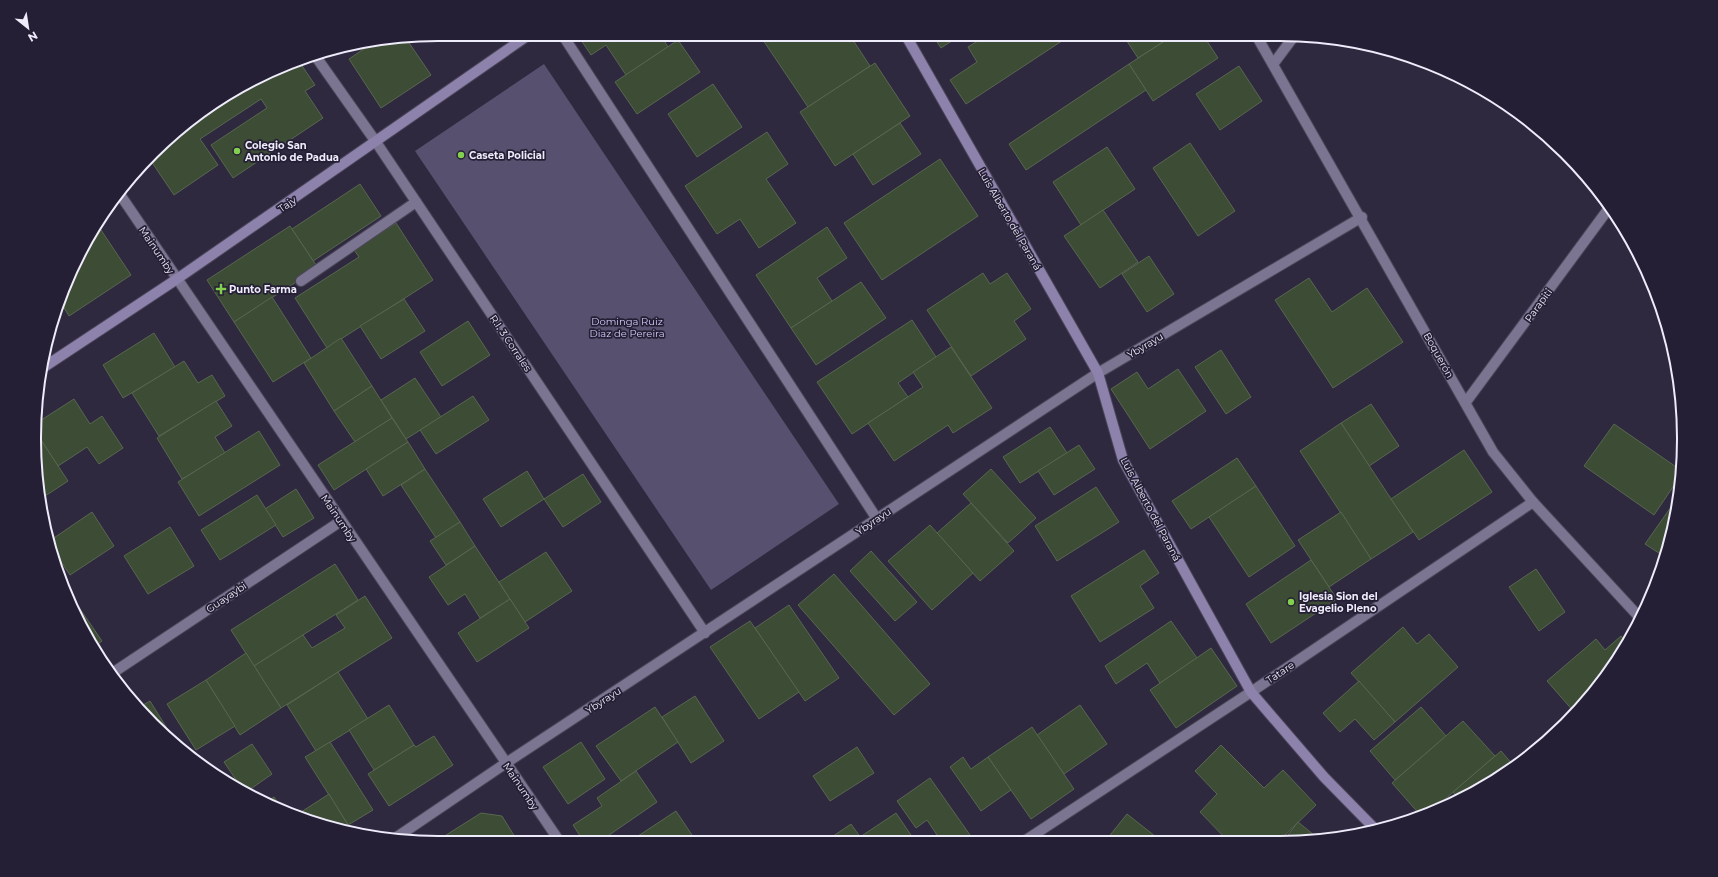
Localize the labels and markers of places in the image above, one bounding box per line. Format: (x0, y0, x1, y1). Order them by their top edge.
place label: Colegio San Antonio de Padua (244, 139, 339, 164)
marker: Colegio San Antonio de Padua (232, 146, 242, 156)
place label: Caseta Policial (469, 149, 545, 162)
marker: Caseta Policial (456, 150, 466, 160)
place label: Punto Farma (229, 283, 297, 296)
marker: Punto Farma (216, 284, 226, 294)
place label: Iglesia Sion del Evagelio Pleno (1299, 590, 1378, 615)
marker: Iglesia Sion del Evagelio Pleno (1286, 597, 1296, 607)

